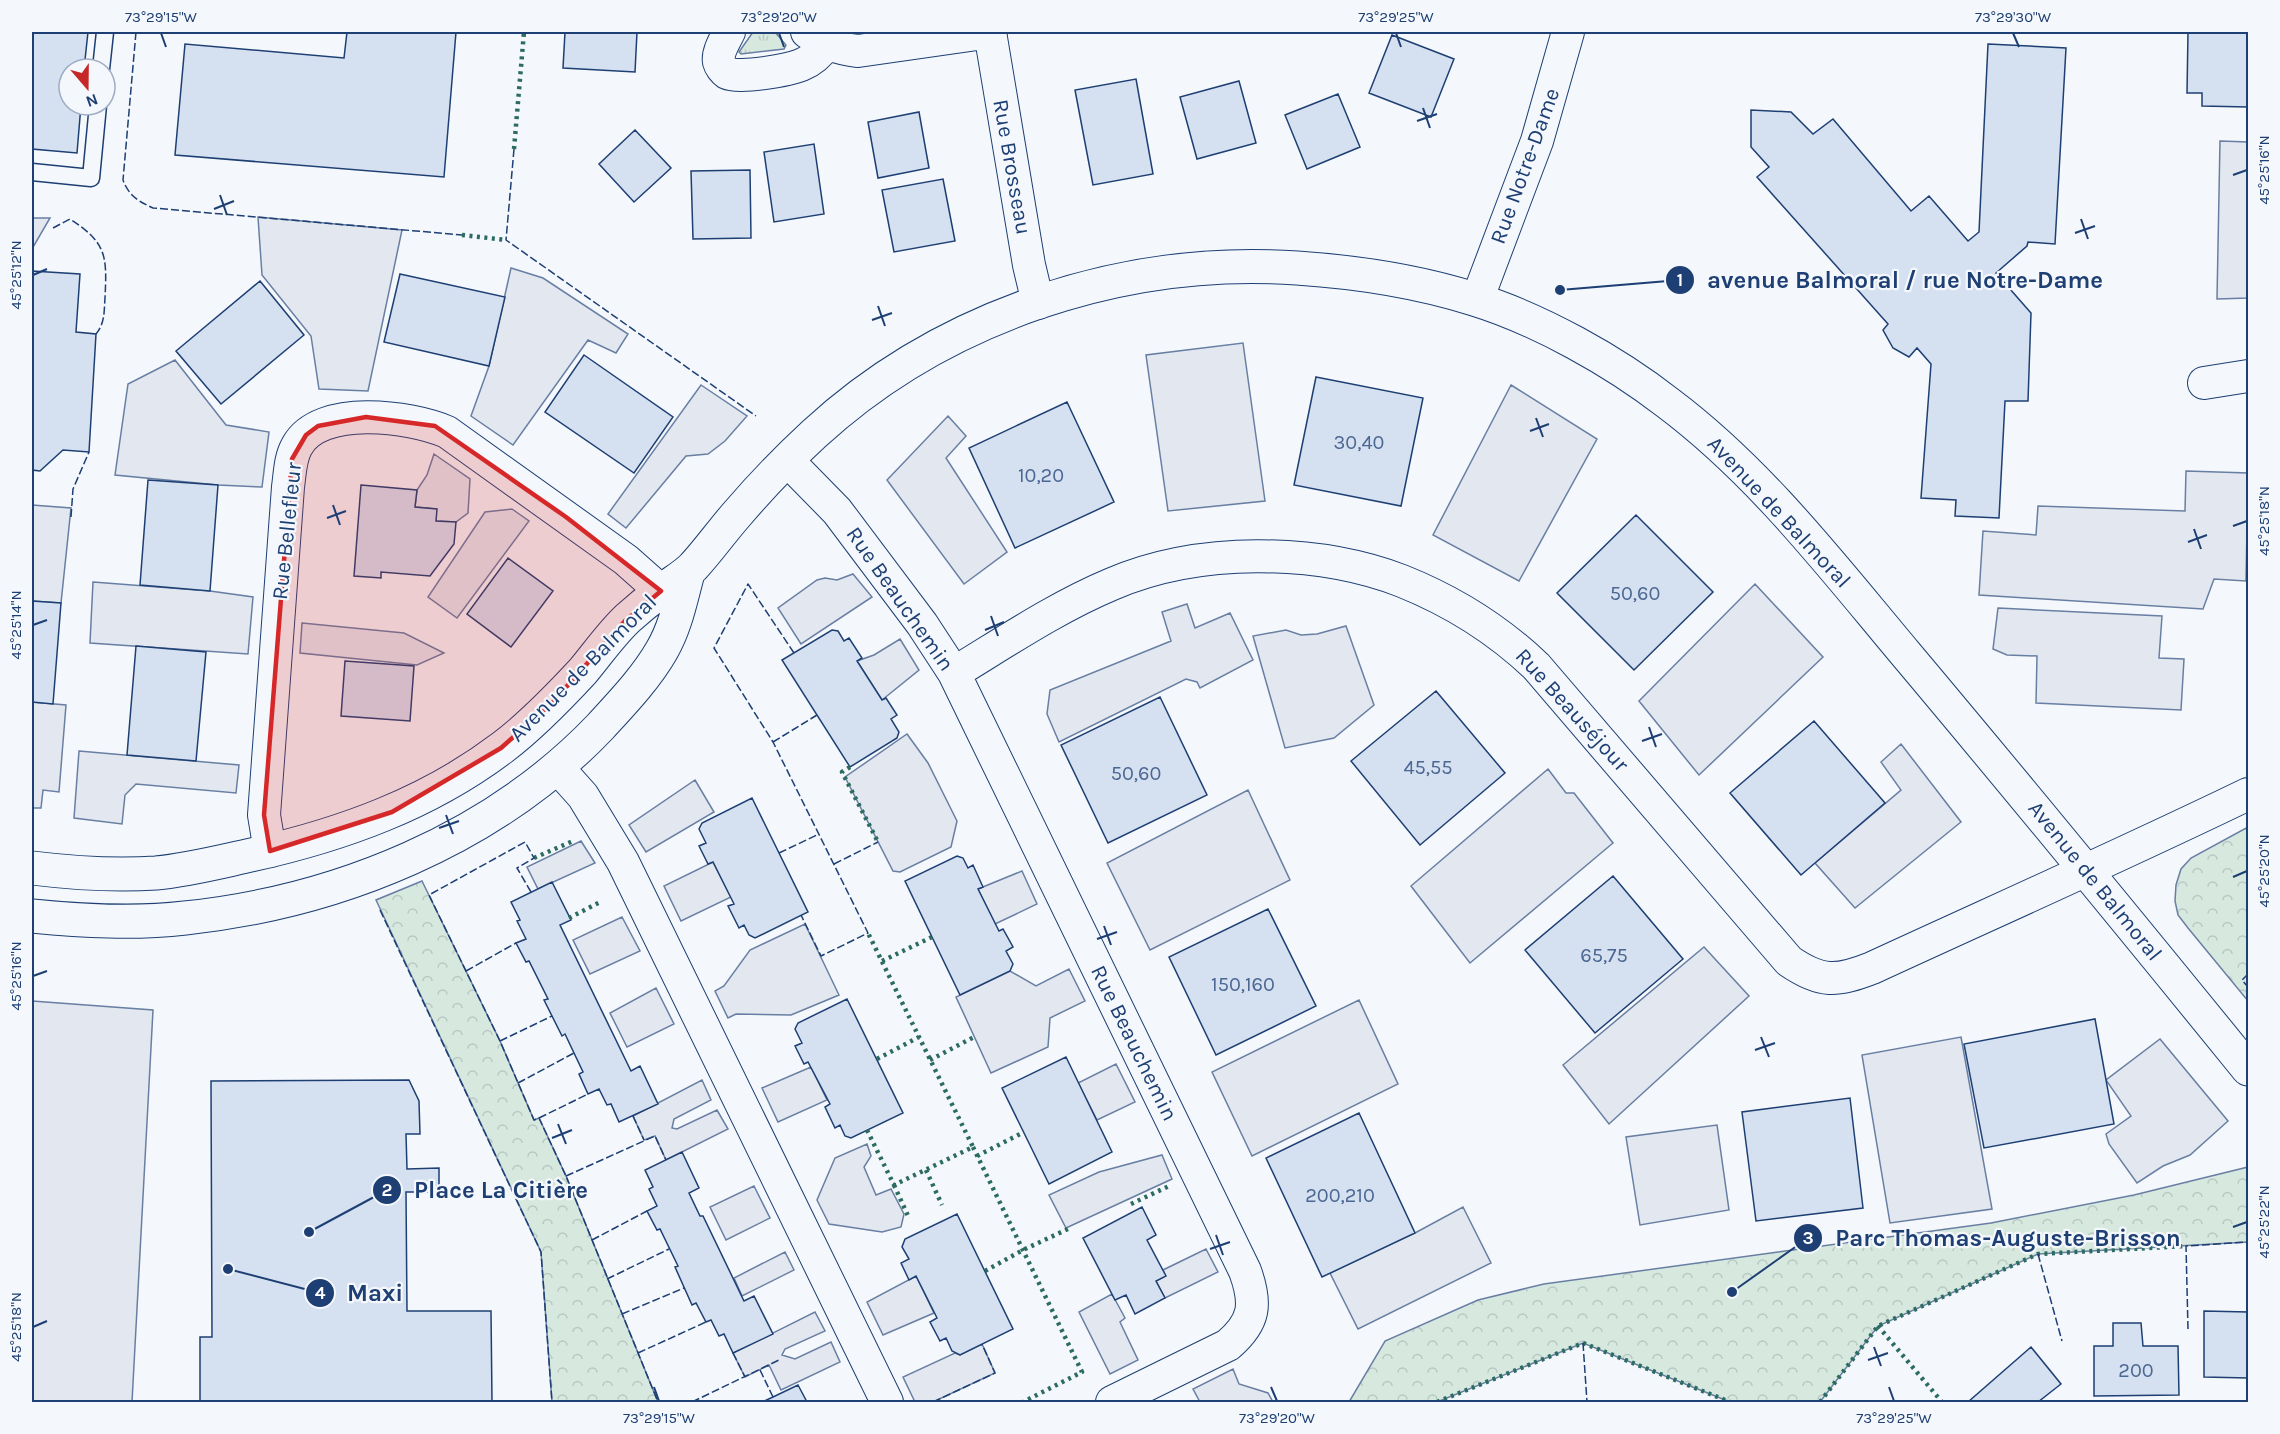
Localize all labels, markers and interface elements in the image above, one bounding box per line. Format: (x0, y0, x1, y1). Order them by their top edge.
text: 73°29'15"W (125, 8, 198, 26)
text: 73°29'20"W (741, 8, 818, 26)
text: 73°29'25"W (1358, 8, 1434, 26)
text: 73°29'30"W (1975, 8, 2052, 26)
north arrow (57, 57, 117, 117)
street label: Rue Notre-Dame (1485, 84, 1565, 248)
text: N (83, 90, 101, 112)
street label: Rue Brosseau (987, 97, 1037, 237)
text: 45°25'16"N (2255, 135, 2273, 205)
text: 45°25'12"N (7, 240, 25, 310)
callout: avenue Balmoral / rue Notre-Dame (1665, 259, 2115, 301)
text: avenue Balmoral / rue Notre-Dame (1707, 266, 2103, 294)
text: 1 (1677, 269, 1683, 291)
house number: 30,40 (1334, 431, 1384, 454)
street label: Avenue de Balmoral (1702, 431, 1856, 593)
street label: Rue Bellefleur (267, 461, 307, 601)
house number: 10,20 (1018, 464, 1064, 487)
text: 45°25'18"N (2255, 486, 2273, 556)
street label: Rue Beauchemin (841, 522, 959, 676)
house number: 50,60 (1610, 582, 1660, 605)
street label: Avenue de Balmoral (504, 589, 662, 747)
text: 45°25'14"N (7, 590, 25, 660)
street label: Rue Beauséjour (1510, 643, 1634, 777)
house number: 45,55 (1403, 756, 1453, 779)
house number: 50,60 (1111, 762, 1161, 785)
street label: Avenue de Balmoral (2023, 796, 2167, 966)
text: 45°25'20"N (2255, 834, 2273, 908)
text: 45°25'16"N (7, 941, 25, 1011)
house number: 65,75 (1580, 944, 1628, 967)
street label: Rue Beauchemin (1085, 961, 1183, 1125)
house number: 150,160 (1211, 973, 1275, 996)
callout: Place La Citière (372, 1169, 600, 1211)
text: Place La Citière (414, 1176, 588, 1204)
text: 2 (382, 1179, 392, 1201)
house number: 200,210 (1305, 1184, 1375, 1207)
text: 45°25'22"N (2255, 1185, 2273, 1259)
callout: Parc Thomas-Auguste-Brisson (1793, 1217, 2192, 1259)
text: Parc Thomas-Auguste-Brisson (1835, 1224, 2181, 1252)
text: 3 (1802, 1227, 1814, 1249)
callout: Maxi (305, 1272, 416, 1314)
text: Maxi (347, 1279, 403, 1307)
text: 4 (315, 1282, 326, 1304)
text: 45°25'18"N (7, 1292, 25, 1362)
house number: 200 (2118, 1359, 2154, 1382)
text: 73°29'15"W (623, 1409, 696, 1427)
text: 73°29'20"W (1239, 1409, 1316, 1427)
text: 73°29'25"W (1856, 1409, 1932, 1427)

